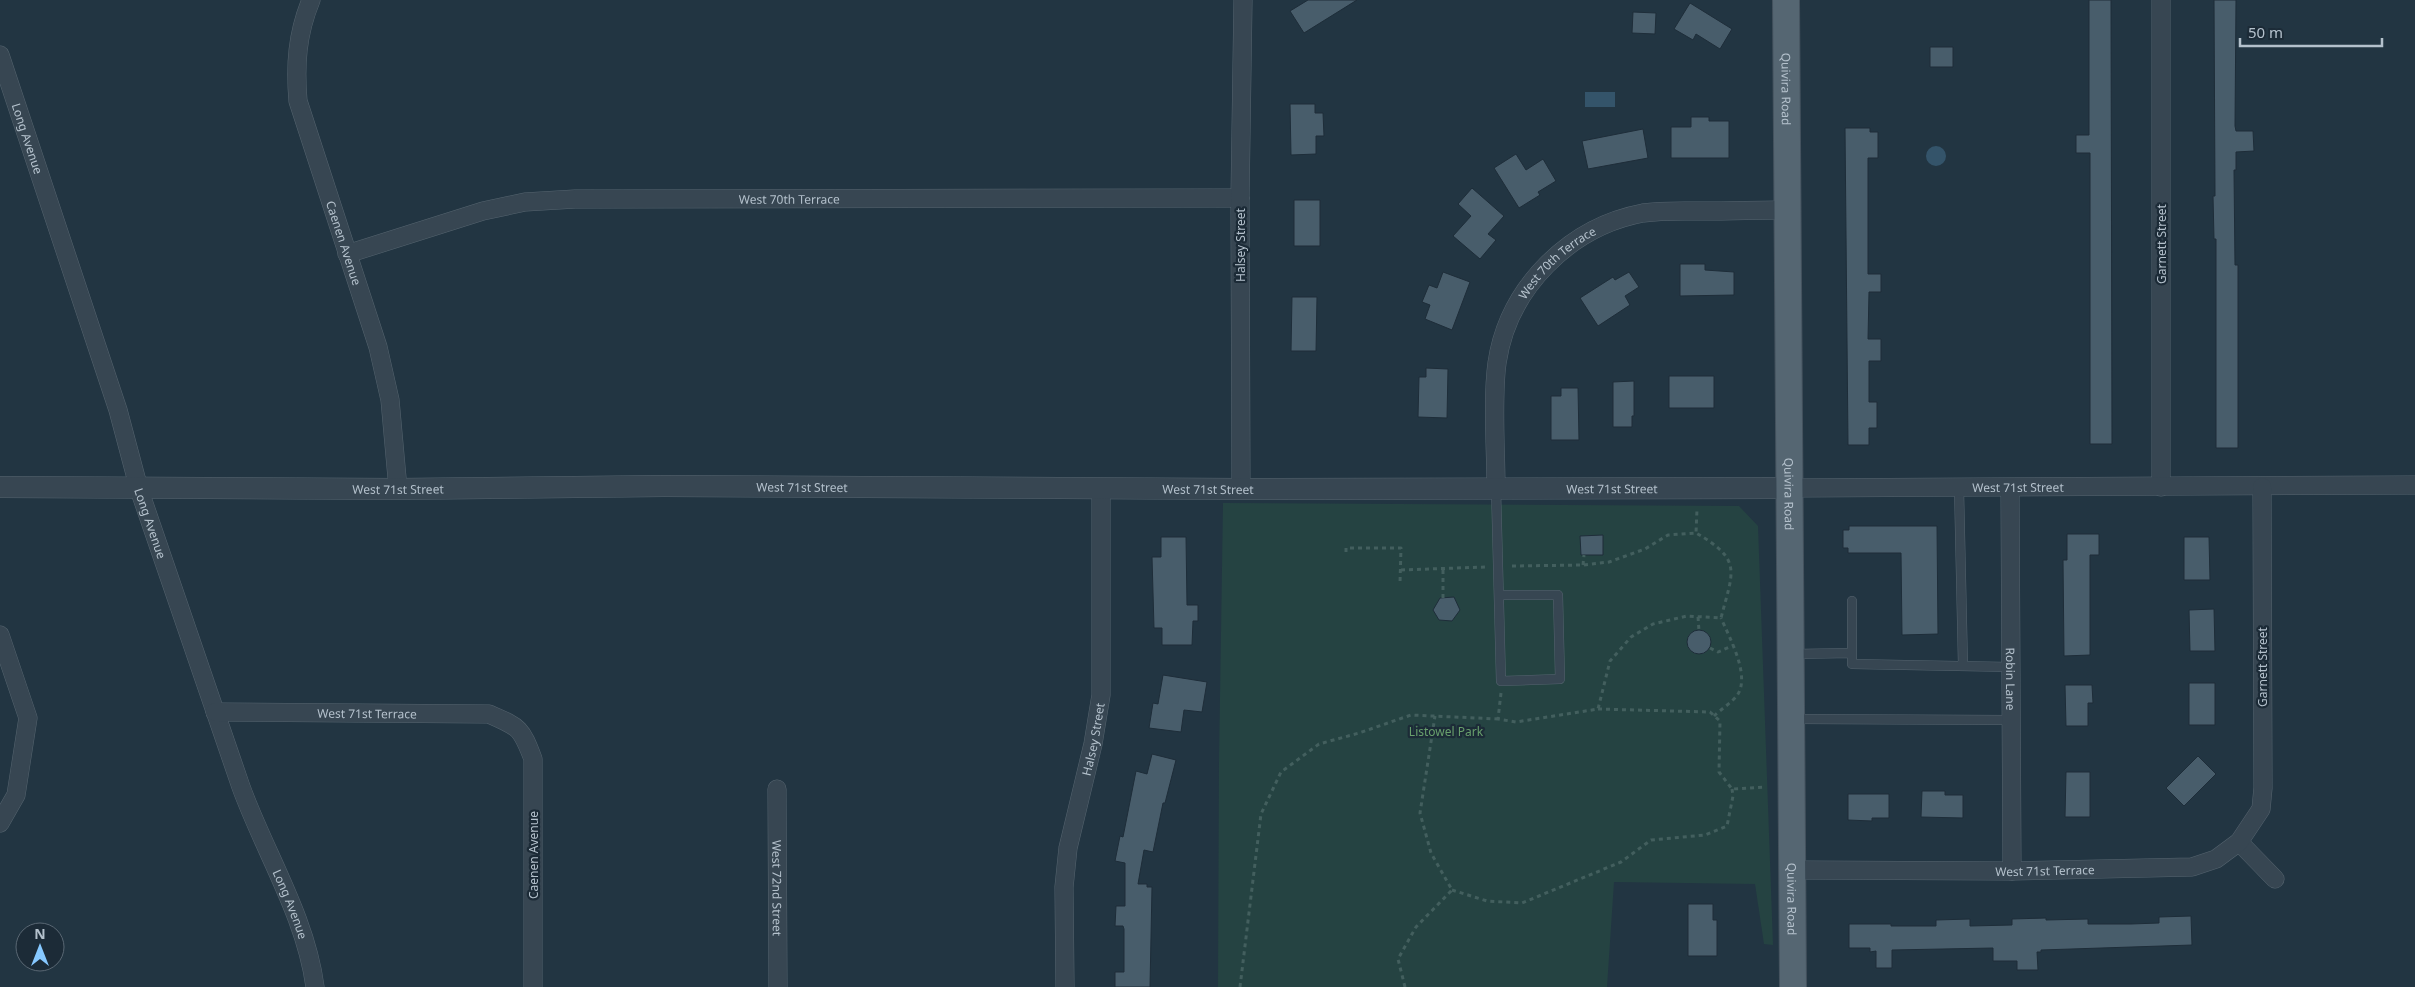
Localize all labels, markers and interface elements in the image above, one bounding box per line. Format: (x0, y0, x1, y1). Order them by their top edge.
scale bar (2240, 15, 2382, 47)
text: 50 m (2248, 22, 2283, 42)
street label: Quivira Road (1778, 53, 1795, 125)
street label: Long Avenue (8, 101, 48, 176)
street label: West 70th Terrace (739, 190, 840, 207)
street label: Caenen Avenue (322, 198, 366, 288)
street label: Garnett Street (2153, 203, 2170, 284)
street label: Halsey Street (1232, 207, 1249, 282)
street label: West 70th Terrace (1514, 222, 1599, 302)
street label: Quivira Road (1781, 458, 1798, 530)
street label: West 71st Street (756, 478, 848, 495)
street label: West 71st Street (1972, 478, 2064, 496)
street label: West 71st Street (352, 480, 444, 498)
street label: West 71st Street (1162, 480, 1254, 498)
street label: West 71st Street (1566, 480, 1658, 497)
street label: Long Avenue (131, 486, 171, 561)
street label: Garnett Street (2254, 626, 2271, 707)
street label: Robin Lane (2002, 647, 2020, 711)
street label: Halsey Street (1077, 701, 1108, 777)
street label: West 71st Terrace (317, 704, 417, 722)
park label: Listowel Park (1409, 723, 1484, 740)
street label: Caenen Avenue (525, 811, 542, 899)
street label: West 72nd Street (769, 840, 786, 937)
street label: West 71st Terrace (1995, 861, 2095, 880)
street label: Quivira Road (1784, 863, 1801, 935)
street label: Long Avenue (269, 866, 312, 941)
north arrow (15, 922, 65, 972)
text: N (34, 924, 46, 943)

